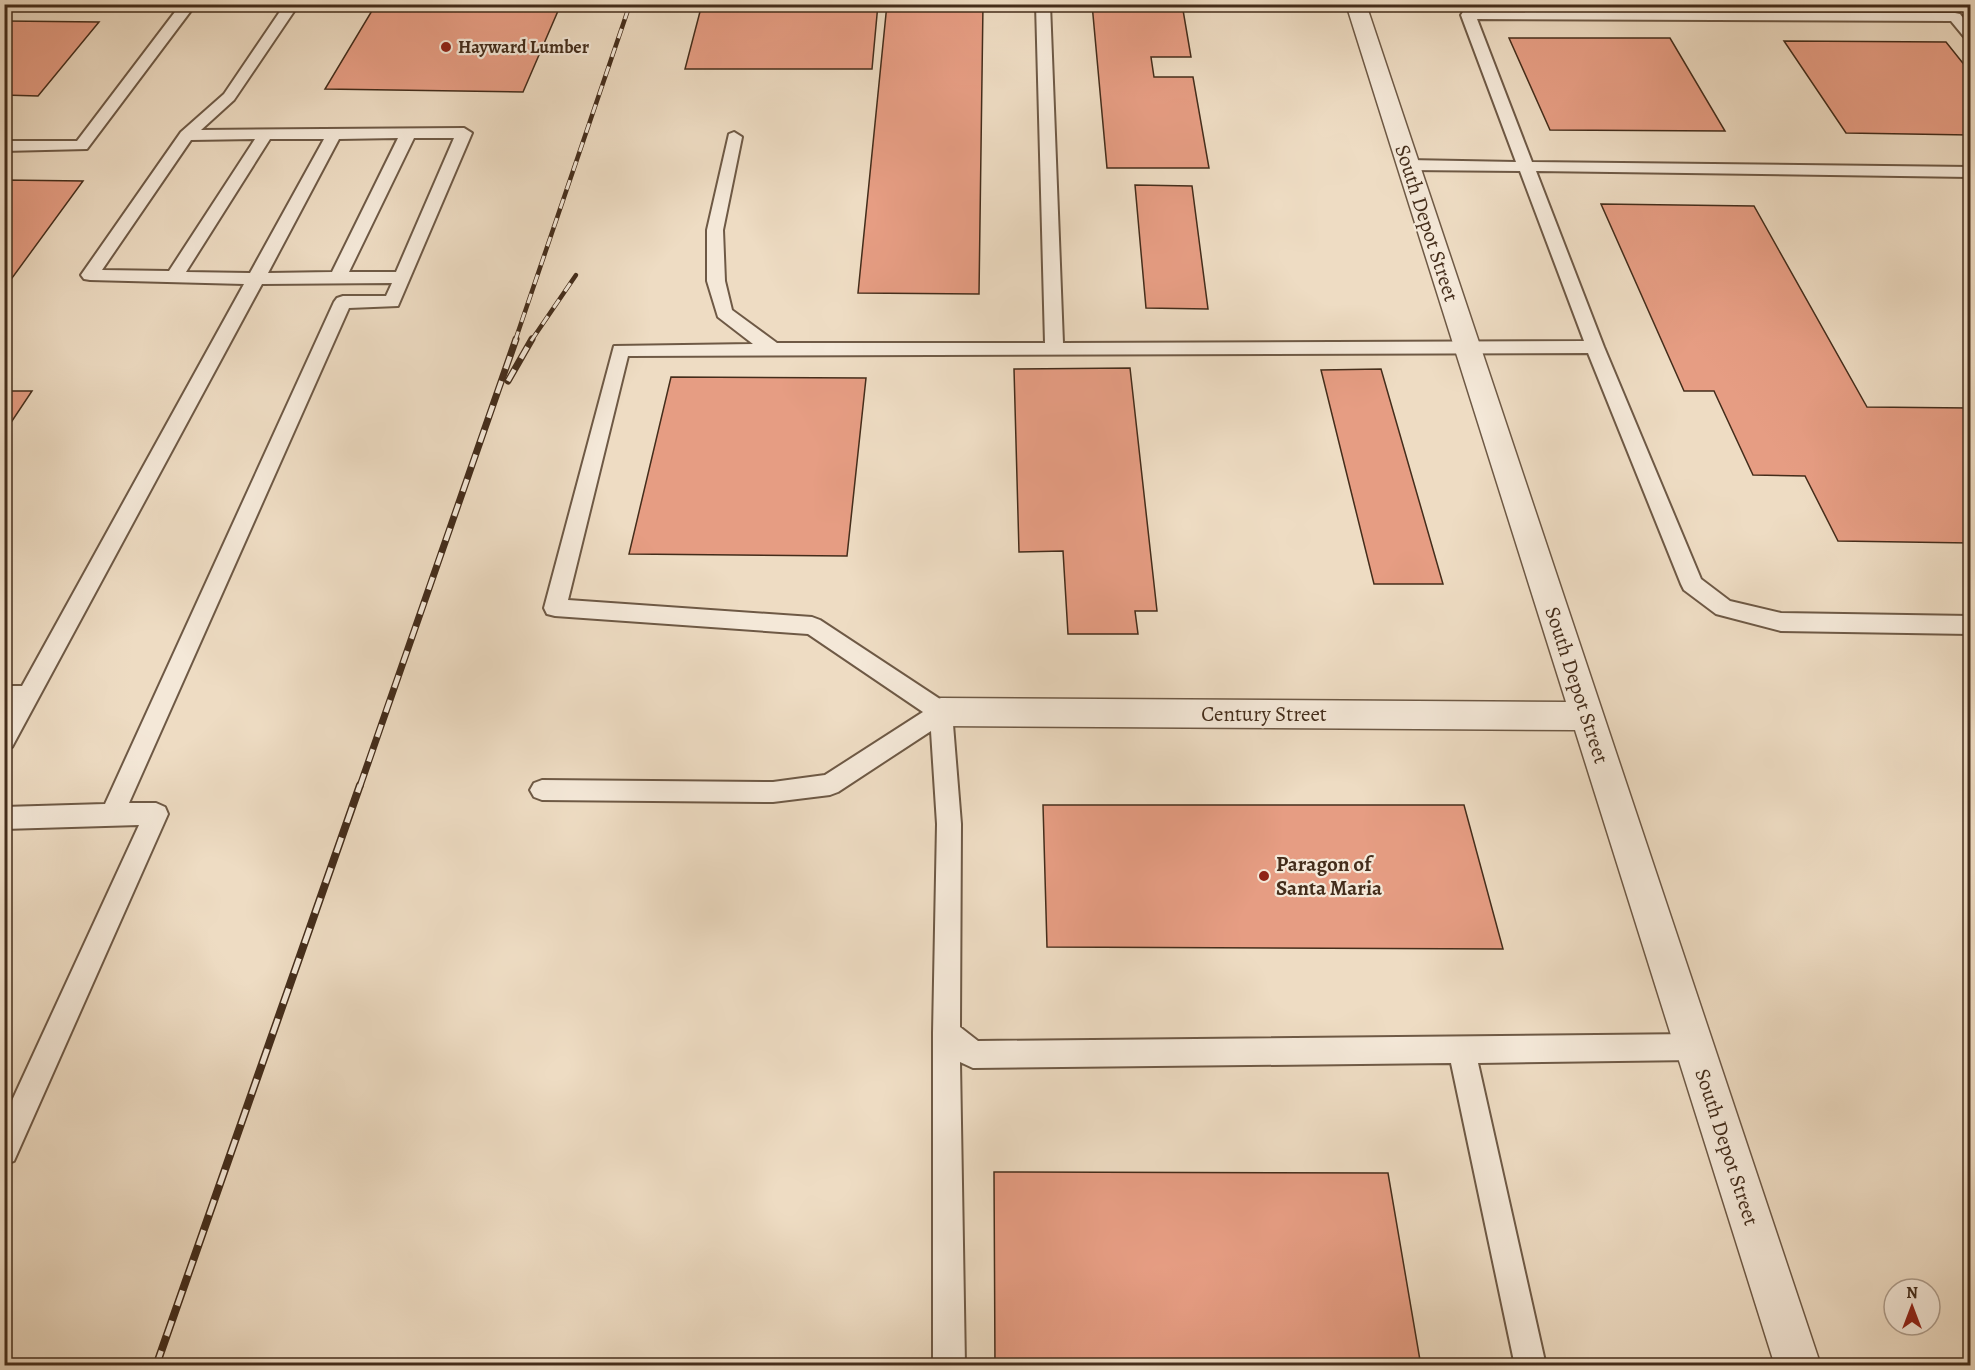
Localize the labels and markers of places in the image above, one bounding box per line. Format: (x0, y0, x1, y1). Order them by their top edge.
place label: Hayward Lumber (458, 35, 590, 59)
marker: Hayward Lumber (439, 40, 453, 54)
place label: Paragon of Santa Maria (1276, 850, 1383, 902)
marker: Paragon of Santa Maria (1257, 869, 1271, 883)

